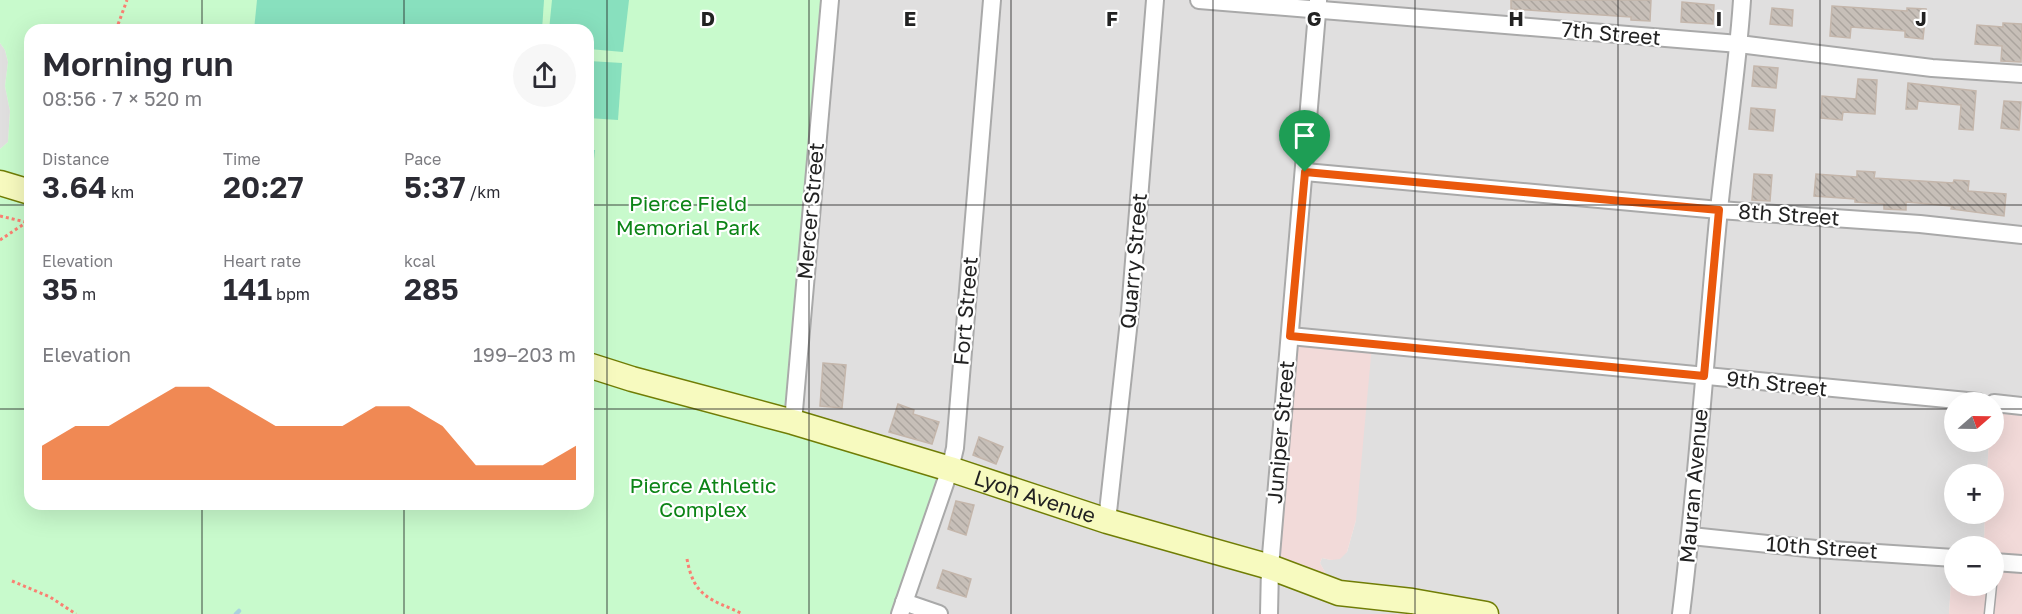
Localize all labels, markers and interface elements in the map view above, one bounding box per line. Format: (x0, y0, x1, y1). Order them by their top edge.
text: D (701, 6, 715, 30)
text: E (904, 6, 916, 30)
text: F (1106, 6, 1118, 30)
text: G (1307, 6, 1321, 30)
text: H (1508, 6, 1524, 30)
text: I (1716, 6, 1722, 30)
text: J (1915, 6, 1927, 30)
street label: 7th Street (1560, 16, 1662, 50)
text: Morning run (42, 44, 234, 83)
button: share (513, 44, 576, 107)
text: 08:56 · 7 × 520 m (42, 86, 202, 110)
pin (1279, 110, 1330, 172)
icon: arrive (1288, 119, 1321, 152)
street label: Mercer Street (791, 141, 829, 281)
text: Distance (42, 149, 109, 169)
text: Time (223, 149, 261, 169)
text: Pace (404, 149, 441, 169)
text: 3.64 (42, 169, 107, 205)
text: 20:27 (223, 169, 304, 205)
text: 5:37 (404, 169, 466, 205)
text: km (107, 182, 134, 202)
text: /km (466, 182, 500, 202)
park label: Pierce Field Memorial Park (616, 190, 760, 240)
street label: Quarry Street (1114, 192, 1152, 330)
street label: 8th Street (1738, 197, 1841, 231)
text: Elevation (42, 251, 113, 271)
text: Heart rate (223, 251, 301, 271)
text: kcal (404, 251, 436, 271)
street label: Fort Street (947, 255, 983, 366)
text: 35 (42, 271, 78, 307)
text: 141 (223, 271, 272, 307)
text: 285 (404, 271, 459, 307)
text: m (78, 284, 96, 304)
text: bpm (272, 284, 310, 304)
text: Elevation (42, 342, 131, 366)
text: 199–203 m (473, 342, 576, 366)
street label: Juniper Street (1261, 359, 1299, 505)
street label: 9th Street (1725, 365, 1829, 401)
north arrow (1944, 392, 2004, 452)
map controls (1944, 392, 2004, 596)
street label: Mauran Avenue (1673, 408, 1713, 564)
street label: Lyon Avenue (971, 464, 1099, 528)
button: + (1944, 464, 2004, 524)
park label: Pierce Athletic Complex (629, 472, 777, 522)
street label: 10th Street (1765, 530, 1879, 564)
button: − (1944, 536, 2004, 596)

